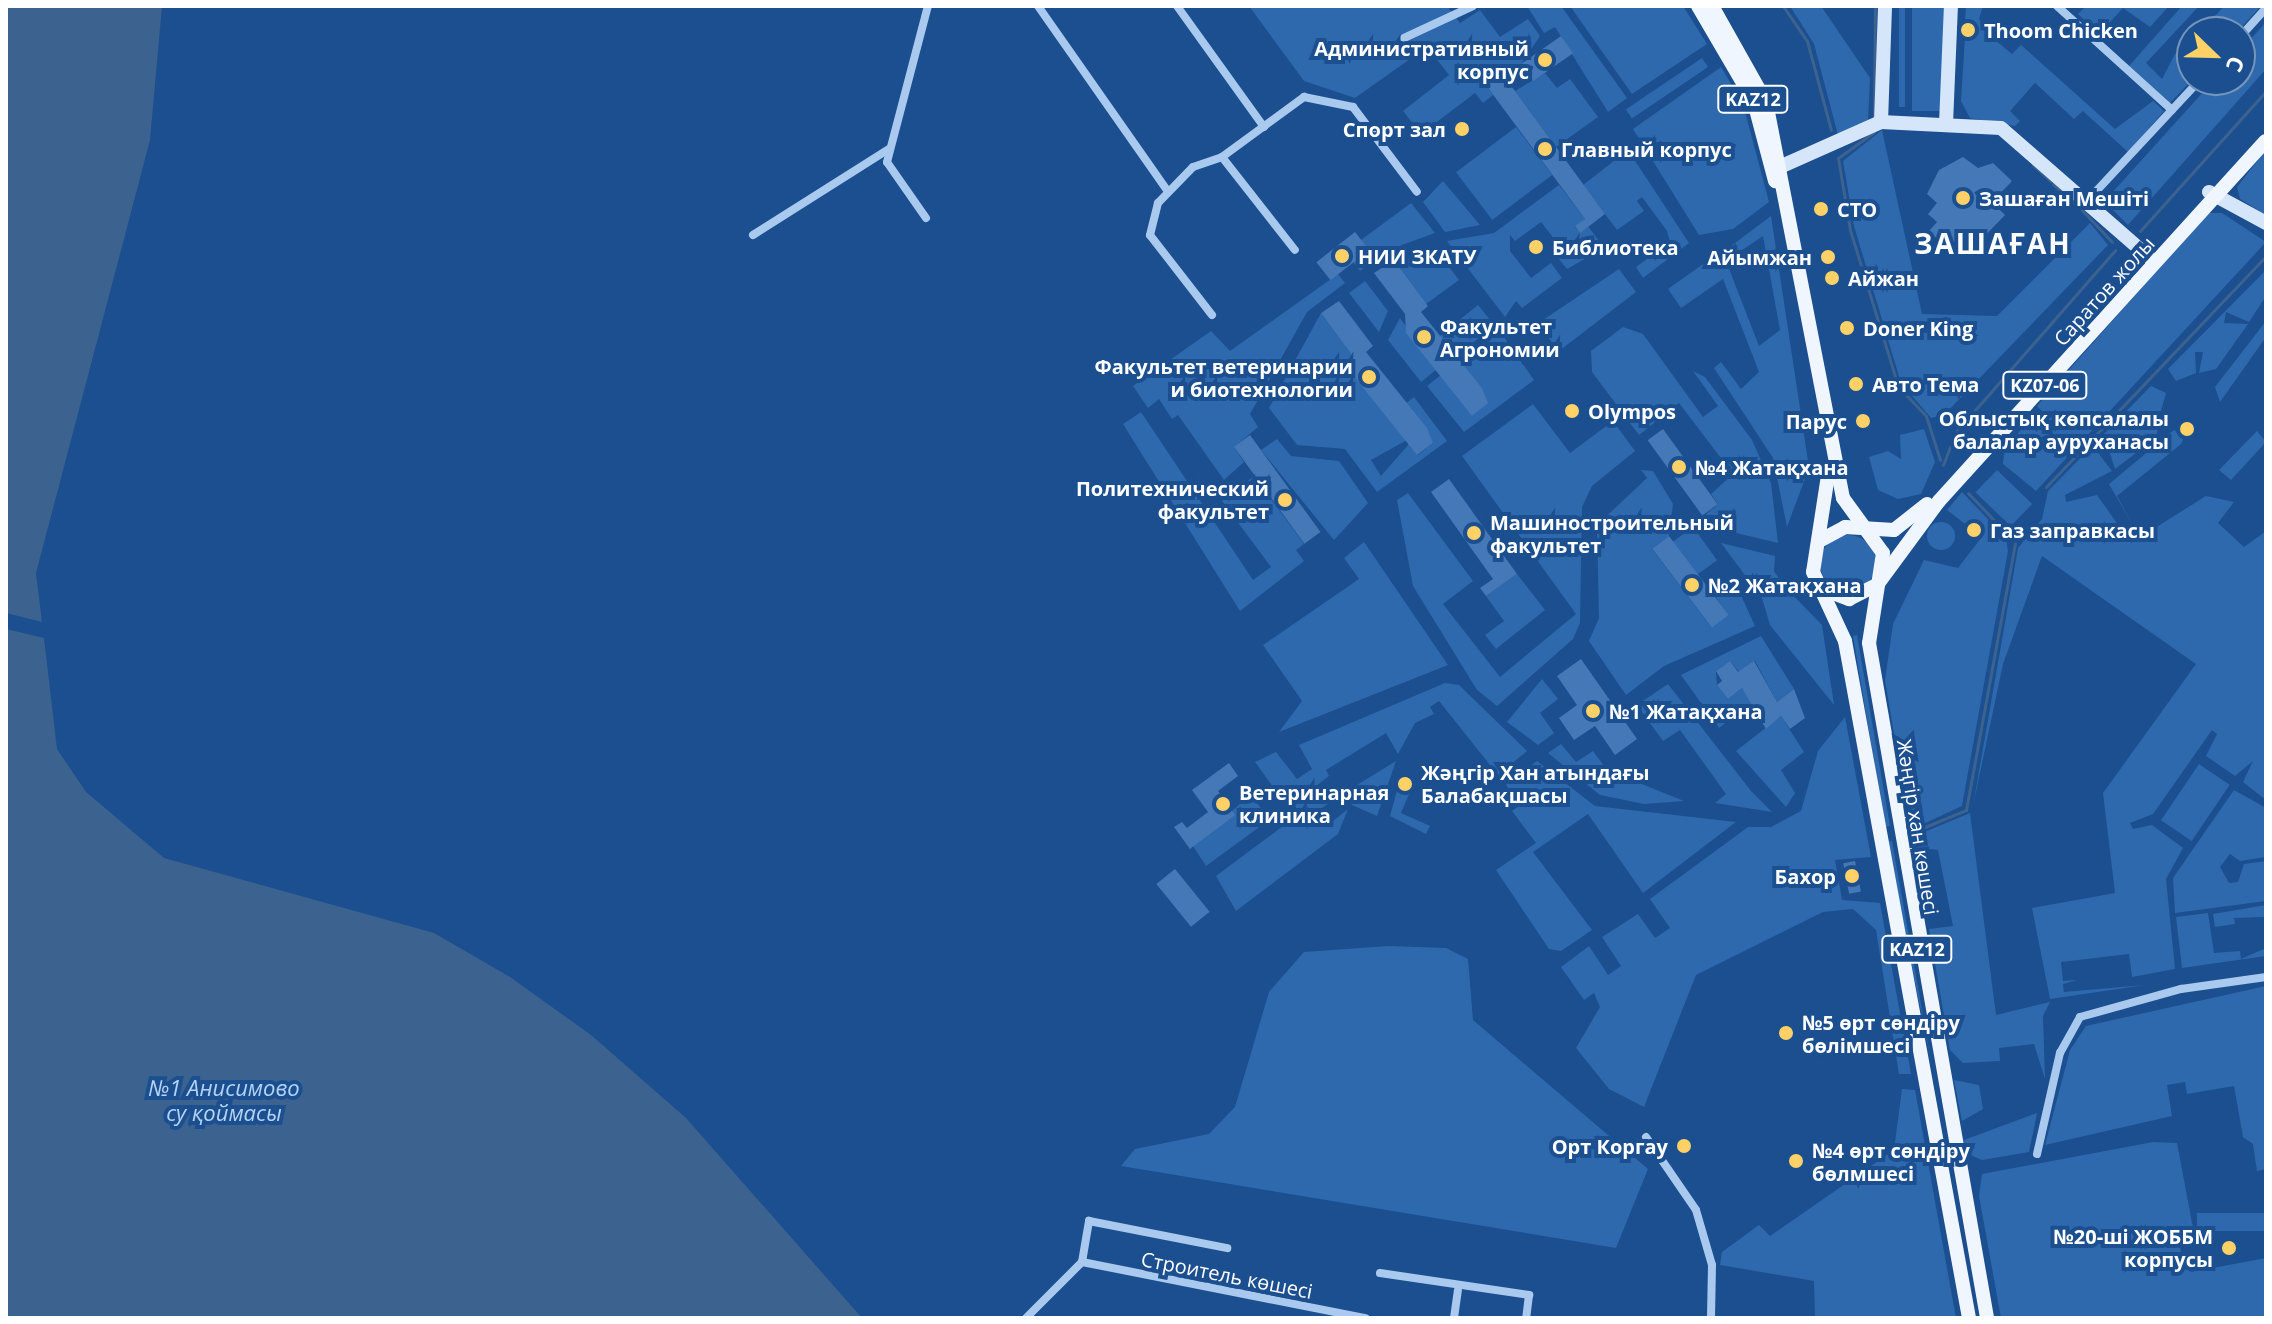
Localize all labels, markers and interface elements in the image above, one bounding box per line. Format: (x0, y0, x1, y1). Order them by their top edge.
north arrow (2176, 16, 2256, 96)
place label: Thoom Chicken (1984, 18, 2138, 42)
marker: Thoom Chicken (1959, 21, 1977, 39)
place label: Административный корпус (1314, 36, 1529, 83)
marker: Административный корпус (1536, 51, 1554, 69)
text: С (2220, 52, 2253, 77)
road number: KAZ12 (1717, 85, 1789, 113)
place label: Спорт зал (1343, 117, 1446, 141)
marker: Спорт зал (1453, 120, 1471, 138)
place label: Главный корпус (1561, 137, 1732, 161)
marker: Главный корпус (1536, 140, 1554, 158)
place label: Зашаған Мешіті (1979, 186, 2149, 210)
marker: Зашаған Мешіті (1954, 189, 1972, 207)
place label: СТО (1837, 197, 1877, 221)
marker: СТО (1812, 200, 1830, 218)
district label: ЗАШАҒАН (1914, 226, 2072, 260)
street label: Саратов жолы (2049, 231, 2159, 351)
place label: Библиотека (1552, 235, 1679, 259)
marker: Библиотека (1527, 238, 1545, 256)
place label: НИИ ЗКАТУ (1358, 244, 1476, 268)
place label: Айымжан (1707, 245, 1812, 269)
marker: НИИ ЗКАТУ (1333, 247, 1351, 265)
marker: Айымжан (1819, 248, 1837, 266)
place label: Айжан (1848, 266, 1919, 290)
marker: Айжан (1823, 269, 1841, 287)
place label: Факультет Агрономии (1440, 314, 1560, 361)
place label: Doner King (1863, 316, 1973, 340)
marker: Doner King (1838, 319, 1856, 337)
marker: Факультет Агрономии (1415, 328, 1433, 346)
place label: Факультет ветеринарии и биотехнологии (1095, 354, 1353, 401)
marker: Факультет ветеринарии и биотехнологии (1360, 368, 1378, 386)
road number: KZ07-06 (2001, 371, 2089, 399)
place label: Авто Тема (1872, 372, 1979, 396)
marker: Авто Тема (1847, 375, 1865, 393)
place label: Olympos (1588, 399, 1676, 423)
marker: Olympos (1563, 402, 1581, 420)
place label: Облыстық көпсалалы балалар ауруханасы (1939, 406, 2169, 453)
place label: Парус (1786, 409, 1847, 433)
marker: Парус (1854, 412, 1872, 430)
marker: Облыстық көпсалалы балалар ауруханасы (2176, 418, 2198, 440)
place label: №4 Жатақхана (1695, 455, 1849, 479)
marker: №4 Жатақхана (1670, 458, 1688, 476)
place label: Политехнический факультет (1076, 476, 1269, 523)
marker: Политехнический факультет (1276, 491, 1294, 509)
place label: Машиностроительный факультет (1490, 510, 1734, 557)
place label: Газ заправкасы (1990, 518, 2155, 542)
marker: Газ заправкасы (1965, 521, 1983, 539)
marker: Машиностроительный факультет (1465, 524, 1483, 542)
place label: №2 Жатақхана (1708, 573, 1862, 597)
marker: №2 Жатақхана (1683, 576, 1701, 594)
place label: №1 Жатақхана (1609, 699, 1763, 723)
marker: №1 Жатақхана (1584, 702, 1602, 720)
street label: Жәңгір хан көшесі (1892, 737, 1944, 917)
place label: Жәңгір Хан атындағы Балабақшасы (1421, 760, 1649, 807)
marker: Жәңгір Хан атындағы Балабақшасы (1396, 775, 1414, 793)
place label: Ветеринарная клиника (1239, 780, 1389, 827)
marker: Ветеринарная клиника (1214, 795, 1232, 813)
place label: Бахор (1775, 864, 1836, 888)
marker: Бахор (1843, 867, 1861, 885)
road number: KAZ12 (1881, 935, 1953, 963)
place label: №5 өрт сөндіру бөлімшесі (1802, 1010, 1960, 1057)
marker: №5 өрт сөндіру бөлімшесі (1777, 1024, 1795, 1042)
water label: №1 Анисимово су қоймасы (148, 1074, 300, 1126)
place label: Орт Коргау (1552, 1134, 1668, 1158)
marker: Орт Коргау (1675, 1137, 1693, 1155)
place label: №4 өрт сөндіру бөлмшесі (1812, 1138, 1970, 1185)
marker: №4 өрт сөндіру бөлмшесі (1787, 1152, 1805, 1170)
place label: №20-ші ЖОББМ корпусы (2053, 1224, 2213, 1271)
marker: №20-ші ЖОББМ корпусы (2220, 1239, 2238, 1257)
street label: Строитель көшесі (1139, 1247, 1315, 1303)

